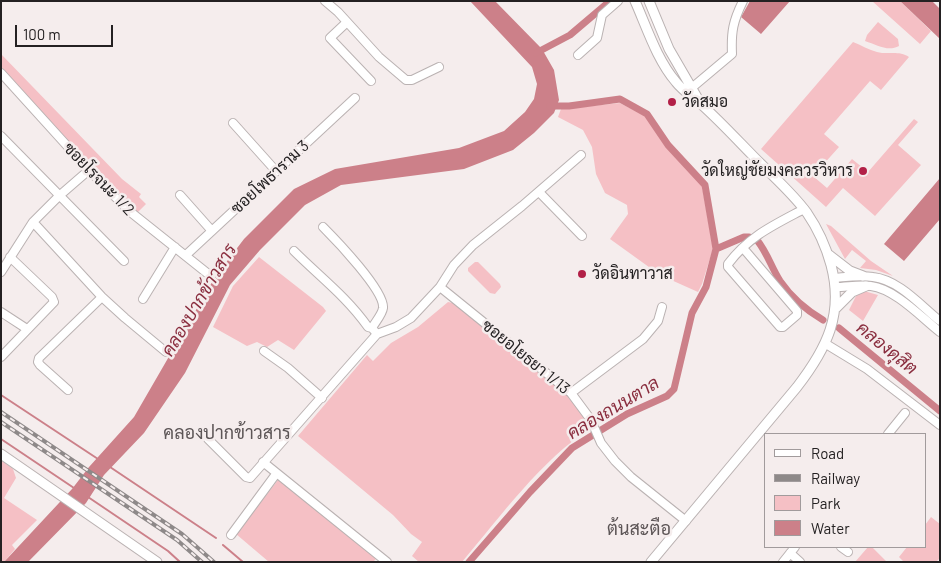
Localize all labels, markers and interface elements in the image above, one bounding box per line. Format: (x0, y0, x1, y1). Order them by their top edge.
scale bar (18, 15, 115, 47)
text: 100 m (23, 25, 61, 43)
place label: วัดสมอ (682, 92, 728, 112)
marker: วัดสมอ (666, 96, 678, 108)
street label: ซอยโพธาราม 3 (227, 136, 313, 218)
street label: ซอยโรจนะ 1/2 (60, 139, 138, 219)
place label: วัดใหญ่ชัยมงคลวรวิหาร (701, 161, 853, 181)
marker: วัดใหญ่ชัยมงคลวรวิหาร (857, 165, 869, 177)
water label: คลองปากข้าวสาร (157, 240, 241, 360)
place label: วัดอินทาวาส (592, 264, 673, 284)
marker: วัดอินทาวาส (576, 268, 588, 280)
street label: ซอยอโยธยา 1/13 (478, 316, 574, 398)
water label: คลองดุสิต (852, 317, 922, 379)
water label: คลองถนนตาล (563, 372, 663, 444)
district label: คลองปากข้าวสาร (163, 422, 291, 444)
legend (764, 433, 926, 548)
text: Road (811, 444, 844, 462)
text: Railway (811, 469, 860, 487)
text: Park (811, 494, 840, 512)
district label: ต้นสะตือ (607, 518, 671, 540)
text: Water (811, 519, 850, 537)

